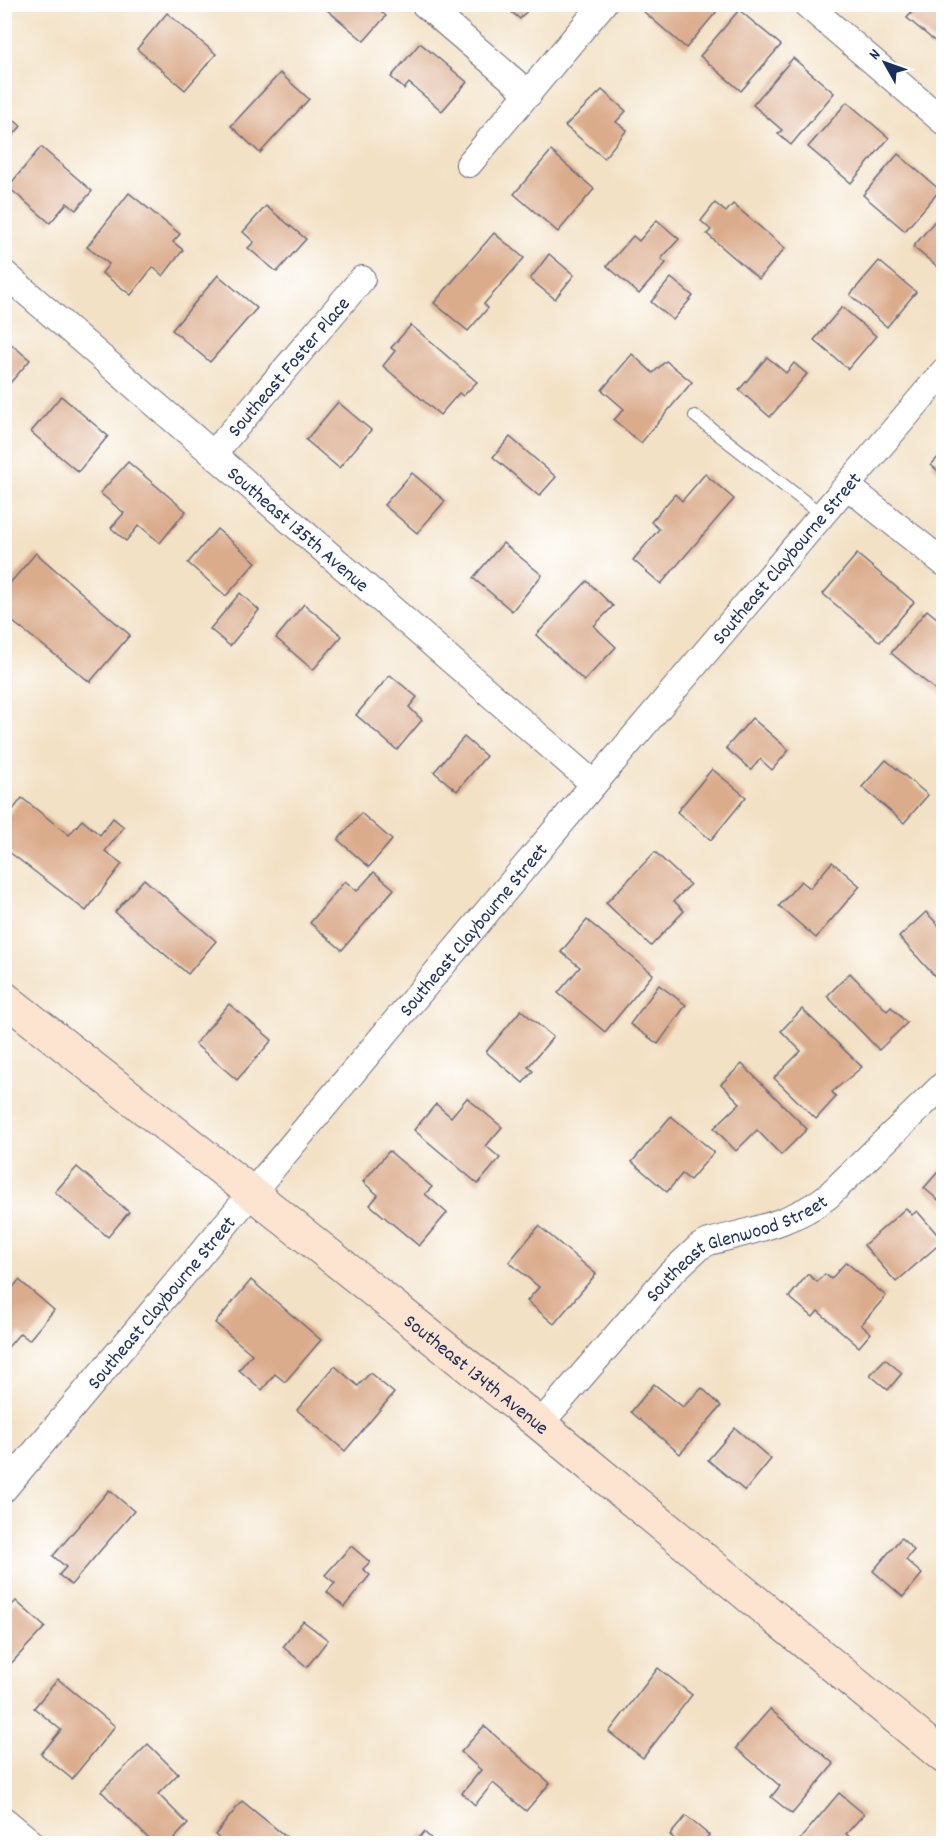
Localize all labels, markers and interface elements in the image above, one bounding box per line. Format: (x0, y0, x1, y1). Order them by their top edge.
north arrow (855, 33, 915, 93)
text: N (864, 44, 887, 65)
street label: Southeast Foster Place (222, 292, 358, 444)
street label: Southeast 135th Avenue (220, 461, 374, 600)
street label: Southeast Claybourne Street (707, 467, 869, 652)
street label: Southeast Claybourne Street (394, 838, 556, 1024)
street label: Southeast Glenwood Street (640, 1189, 835, 1310)
street label: Southeast Claybourne Street (82, 1211, 244, 1397)
street label: Southeast 134th Avenue (397, 1309, 554, 1443)

